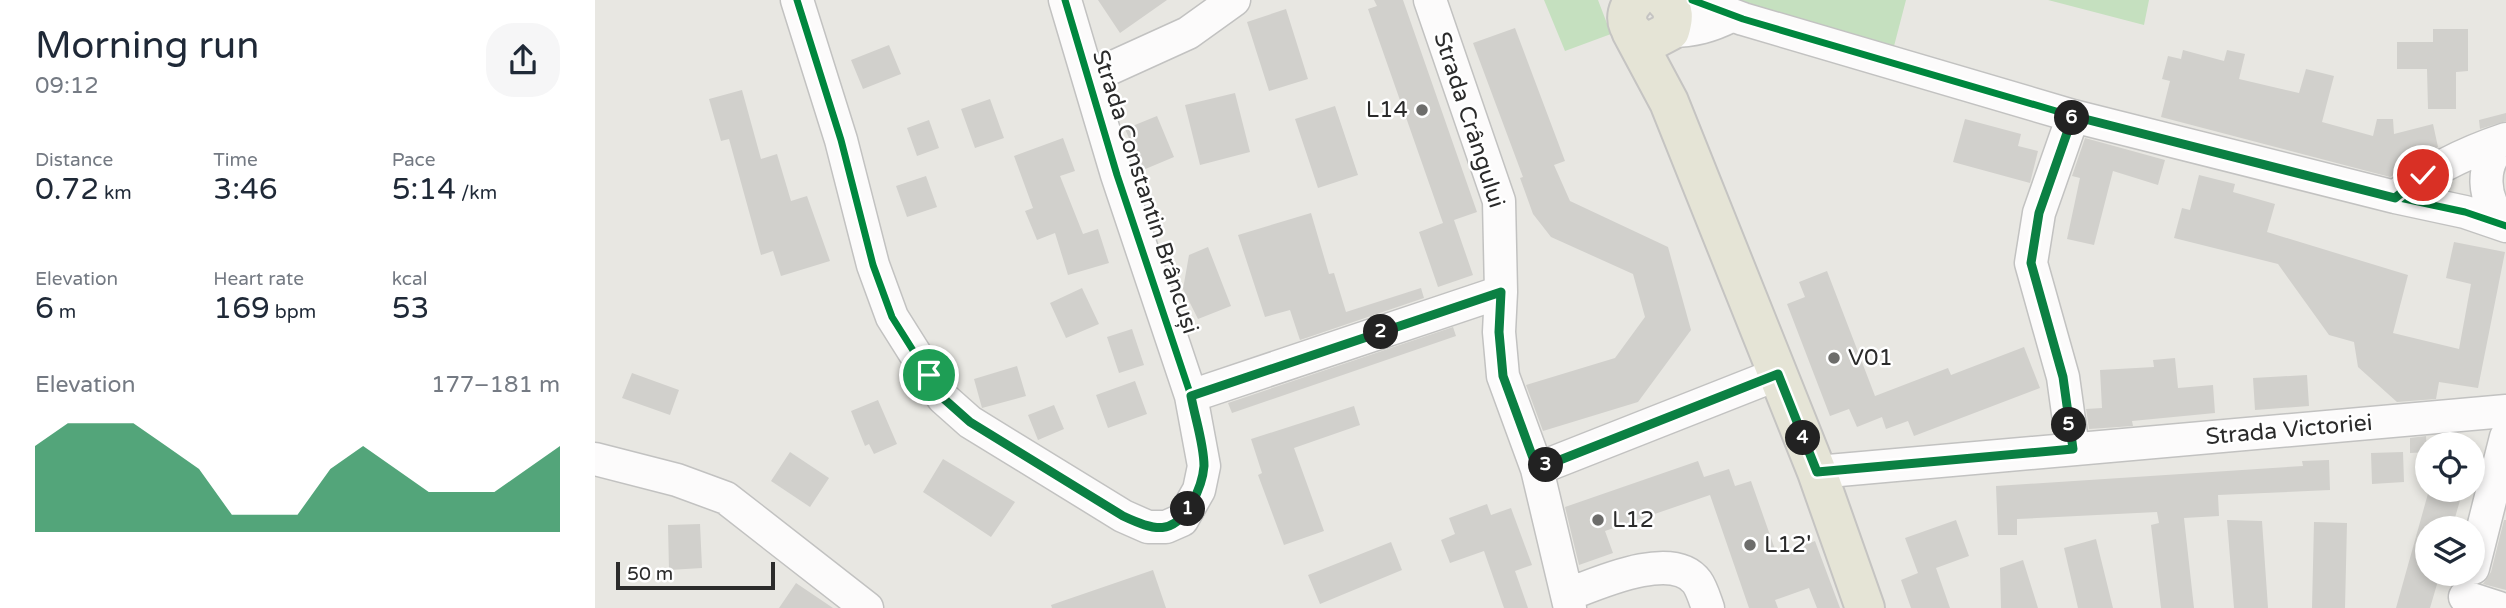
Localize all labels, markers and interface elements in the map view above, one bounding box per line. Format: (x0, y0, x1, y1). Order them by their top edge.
text: Morning run (35, 23, 259, 69)
button: share (486, 23, 560, 97)
street label: Strada Crângului (1427, 29, 1511, 211)
street label: Strada Constantin Brâncuși (1086, 47, 1204, 337)
text: 09:12 (35, 72, 99, 100)
place label: L14 (1366, 96, 1408, 124)
pin: 6 (2055, 100, 2089, 136)
marker: L14 (1414, 102, 1430, 118)
text: 6 (2066, 106, 2077, 128)
pin (2393, 145, 2453, 205)
text: Distance (35, 149, 113, 171)
text: Time (213, 149, 258, 171)
text: Pace (392, 149, 435, 171)
icon: check (2404, 156, 2442, 194)
text: 0.72 (35, 171, 99, 208)
text: 3:46 (213, 171, 278, 208)
text: 5:14 (392, 171, 456, 208)
text: km (99, 182, 132, 204)
text: /km (456, 182, 497, 204)
text: Elevation (35, 268, 118, 290)
text: Heart rate (213, 268, 304, 290)
text: kcal (392, 268, 427, 290)
text: 6 (35, 290, 54, 327)
text: 169 (213, 290, 270, 327)
text: 53 (392, 290, 429, 327)
text: m (54, 301, 76, 323)
text: bpm (270, 301, 316, 323)
pin: 2 (1363, 314, 1399, 350)
text: 2 (1375, 320, 1386, 342)
place label: V01 (1848, 344, 1893, 372)
pin (899, 345, 959, 405)
marker: V01 (1826, 350, 1842, 366)
icon: arrive (910, 356, 948, 394)
text: Elevation (35, 371, 136, 399)
text: 177–181 m (431, 371, 560, 399)
pin: 5 (2051, 408, 2087, 442)
street label: Strada Victoriei (2204, 409, 2374, 451)
text: 5 (2063, 413, 2074, 435)
pin: 4 (1785, 420, 1821, 456)
text: 4 (1797, 426, 1808, 448)
map controls (2415, 432, 2485, 586)
button: locate (2415, 432, 2485, 502)
pin: 3 (1529, 448, 1563, 482)
text: 3 (1540, 453, 1551, 475)
pin: 1 (1171, 491, 1205, 526)
text: 1 (1182, 497, 1193, 519)
place label: L12 (1612, 506, 1654, 534)
marker: L12 (1590, 512, 1606, 528)
button: layers (2415, 516, 2485, 586)
place label: L12' (1764, 531, 1811, 559)
marker: L12' (1742, 537, 1758, 553)
scale bar (616, 559, 775, 591)
text: 50 m (627, 563, 673, 585)

